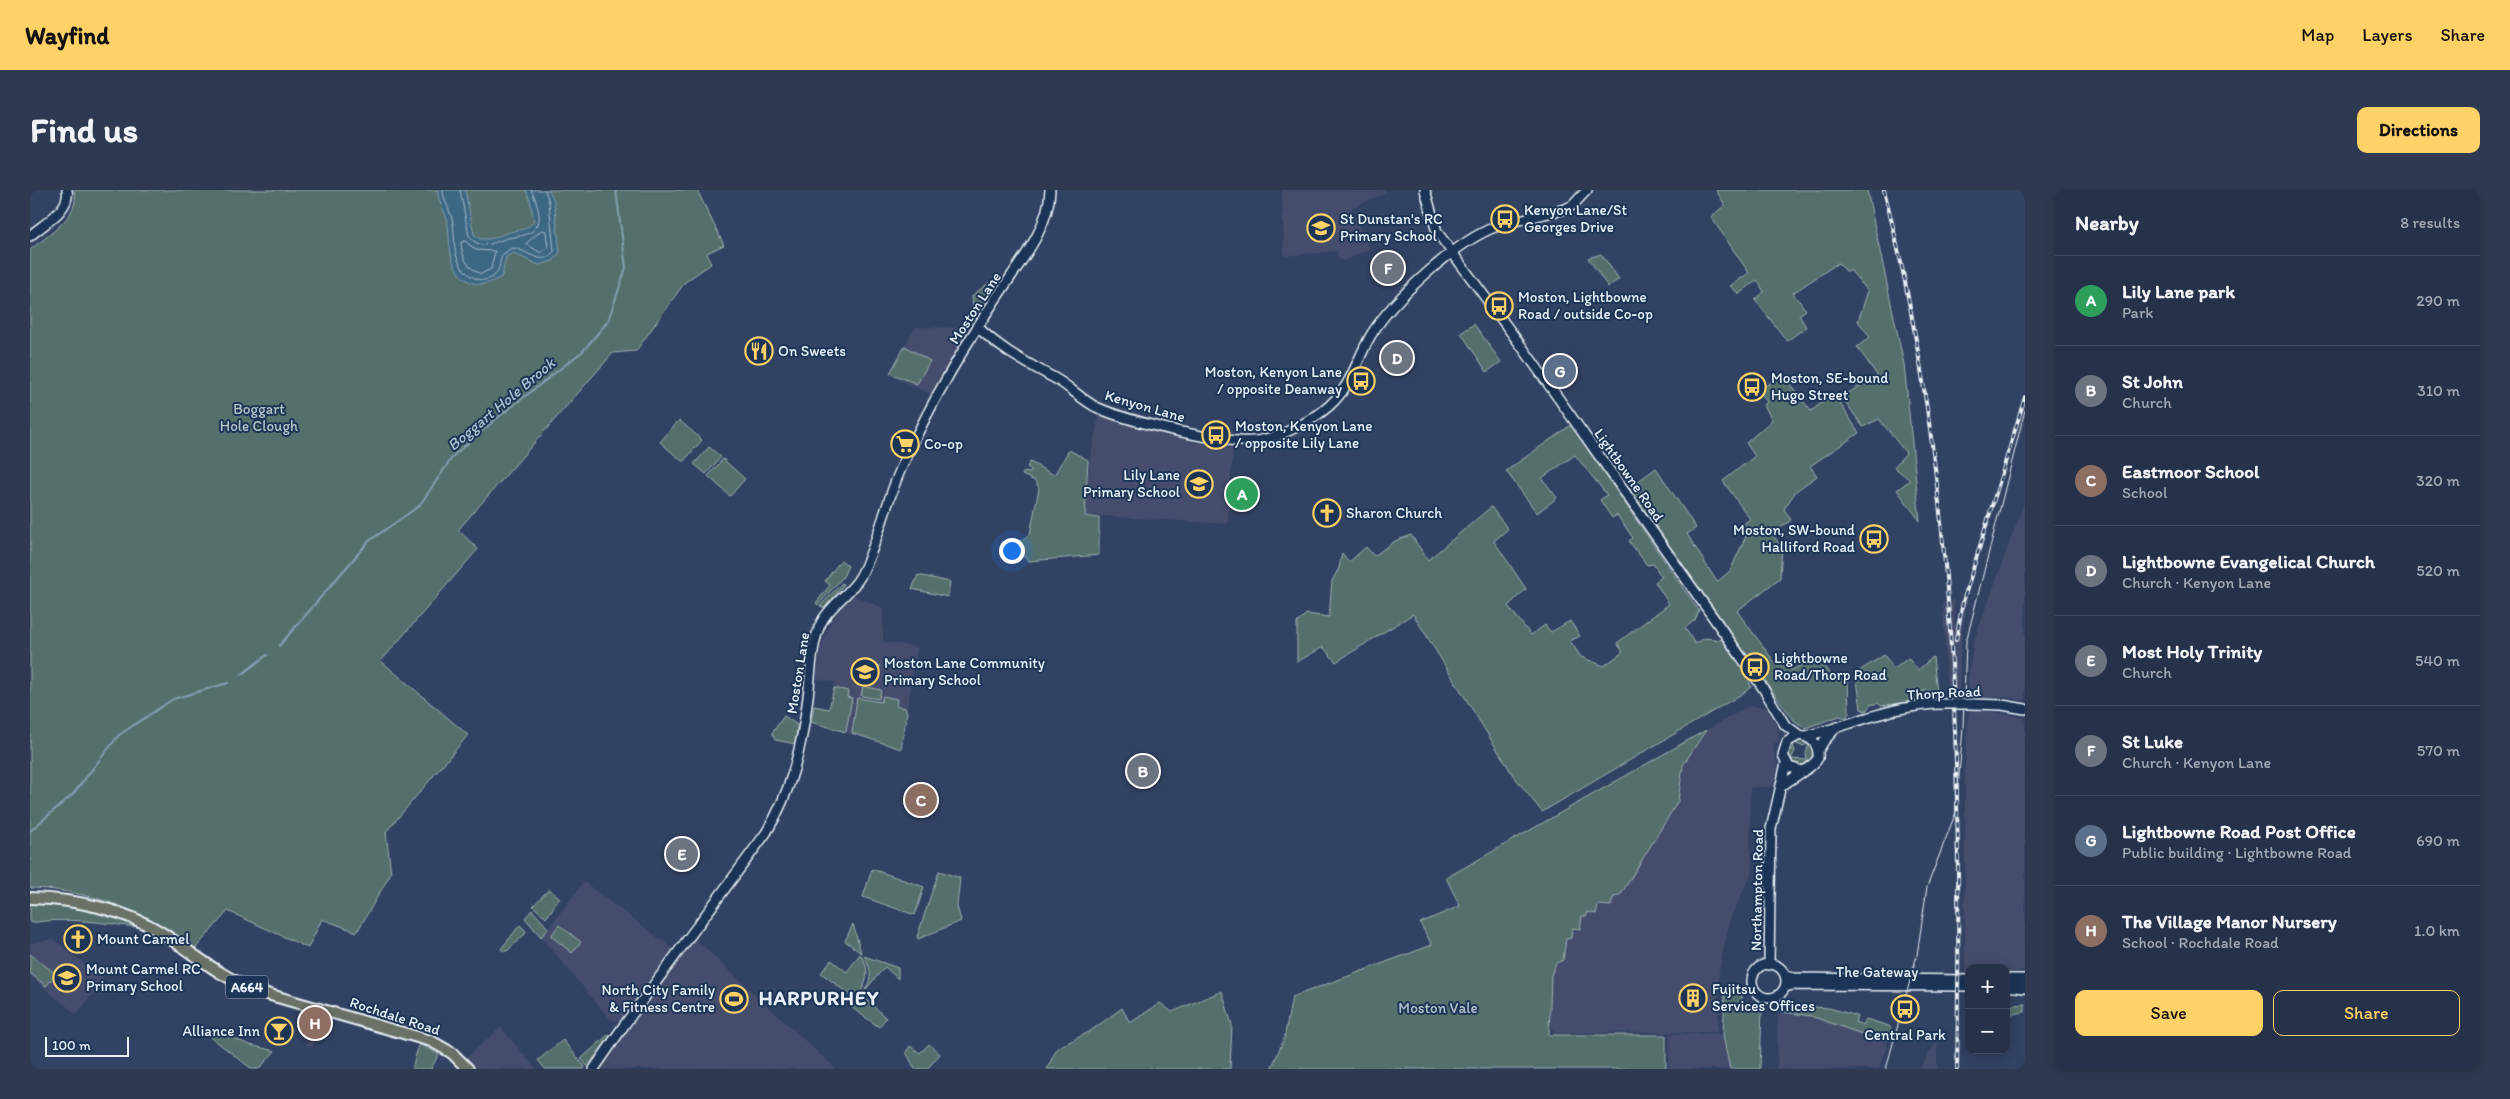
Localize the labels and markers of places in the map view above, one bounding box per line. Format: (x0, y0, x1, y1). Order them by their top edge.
place label: Kenyon Lane/St Georges Drive (1524, 201, 1627, 236)
bus stop icon: Kenyon Lane/St Georges Drive (1490, 204, 1520, 234)
place label: St Dunstan's RC Primary School (1340, 210, 1443, 245)
school or university icon: St Dunstan's RC Primary School (1306, 213, 1336, 243)
pin: F (1372, 249, 1404, 287)
place label: Moston, Lightbowne Road / outside Co-op (1518, 288, 1653, 323)
bus stop icon: Moston, Lightbowne Road / outside Co-op (1484, 291, 1514, 321)
restaurant icon: On Sweets (744, 336, 774, 366)
pin: D (1381, 339, 1413, 377)
place label: On Sweets (778, 342, 846, 360)
pin: G (1544, 352, 1576, 390)
place label: Moston, Kenyon Lane / opposite Deanway (1205, 363, 1342, 398)
bus stop icon: Moston, Kenyon Lane / opposite Deanway (1346, 366, 1376, 396)
place label: Moston, SE-bound Hugo Street (1771, 369, 1888, 404)
bus stop icon: Moston, SE-bound Hugo Street (1737, 372, 1767, 402)
place label: Moston, Kenyon Lane / opposite Lily Lane (1235, 417, 1372, 452)
bus stop icon: Moston, Kenyon Lane / opposite Lily Lane (1201, 420, 1231, 450)
supermarket icon: Co-op (890, 429, 920, 459)
place label: Co-op (924, 435, 963, 453)
place label: Lily Lane Primary School (1083, 466, 1181, 501)
school or university icon: Lily Lane Primary School (1184, 469, 1214, 499)
pin: A (1226, 475, 1258, 513)
church icon: Sharon Church (1312, 498, 1342, 528)
place label: Sharon Church (1346, 504, 1442, 522)
place label: Moston, SW-bound Halliford Road (1733, 521, 1855, 556)
bus stop icon: Moston, SW-bound Halliford Road (1859, 524, 1889, 554)
place label: Lightbowne Road/Thorp Road (1774, 649, 1887, 684)
bus stop icon: Lightbowne Road/Thorp Road (1740, 652, 1770, 682)
place label: Moston Lane Community Primary School (884, 654, 1045, 689)
school or university icon: Moston Lane Community Primary School (850, 657, 880, 687)
pin: B (1127, 752, 1159, 790)
pin: C (905, 781, 937, 819)
pin: E (666, 835, 698, 873)
church icon: Mount Carmel (63, 924, 93, 954)
place label: Mount Carmel (97, 930, 190, 948)
place label: Mount Carmel RC Primary School (86, 960, 201, 995)
school or university icon: Mount Carmel RC Primary School (52, 963, 82, 993)
place label: Fujitsu Services Offices (1712, 980, 1815, 1015)
place label: North City Family & Fitness Centre (602, 981, 715, 1016)
building icon: Fujitsu Services Offices (1678, 983, 1708, 1013)
sports icon: North City Family & Fitness Centre (719, 984, 749, 1014)
bus stop icon: Central Park (1890, 994, 1920, 1024)
pin: H (299, 1004, 331, 1042)
bar icon: Alliance Inn (264, 1016, 294, 1046)
place label: Alliance Inn (182, 1022, 260, 1040)
place label: Central Park (1864, 1026, 1946, 1044)

